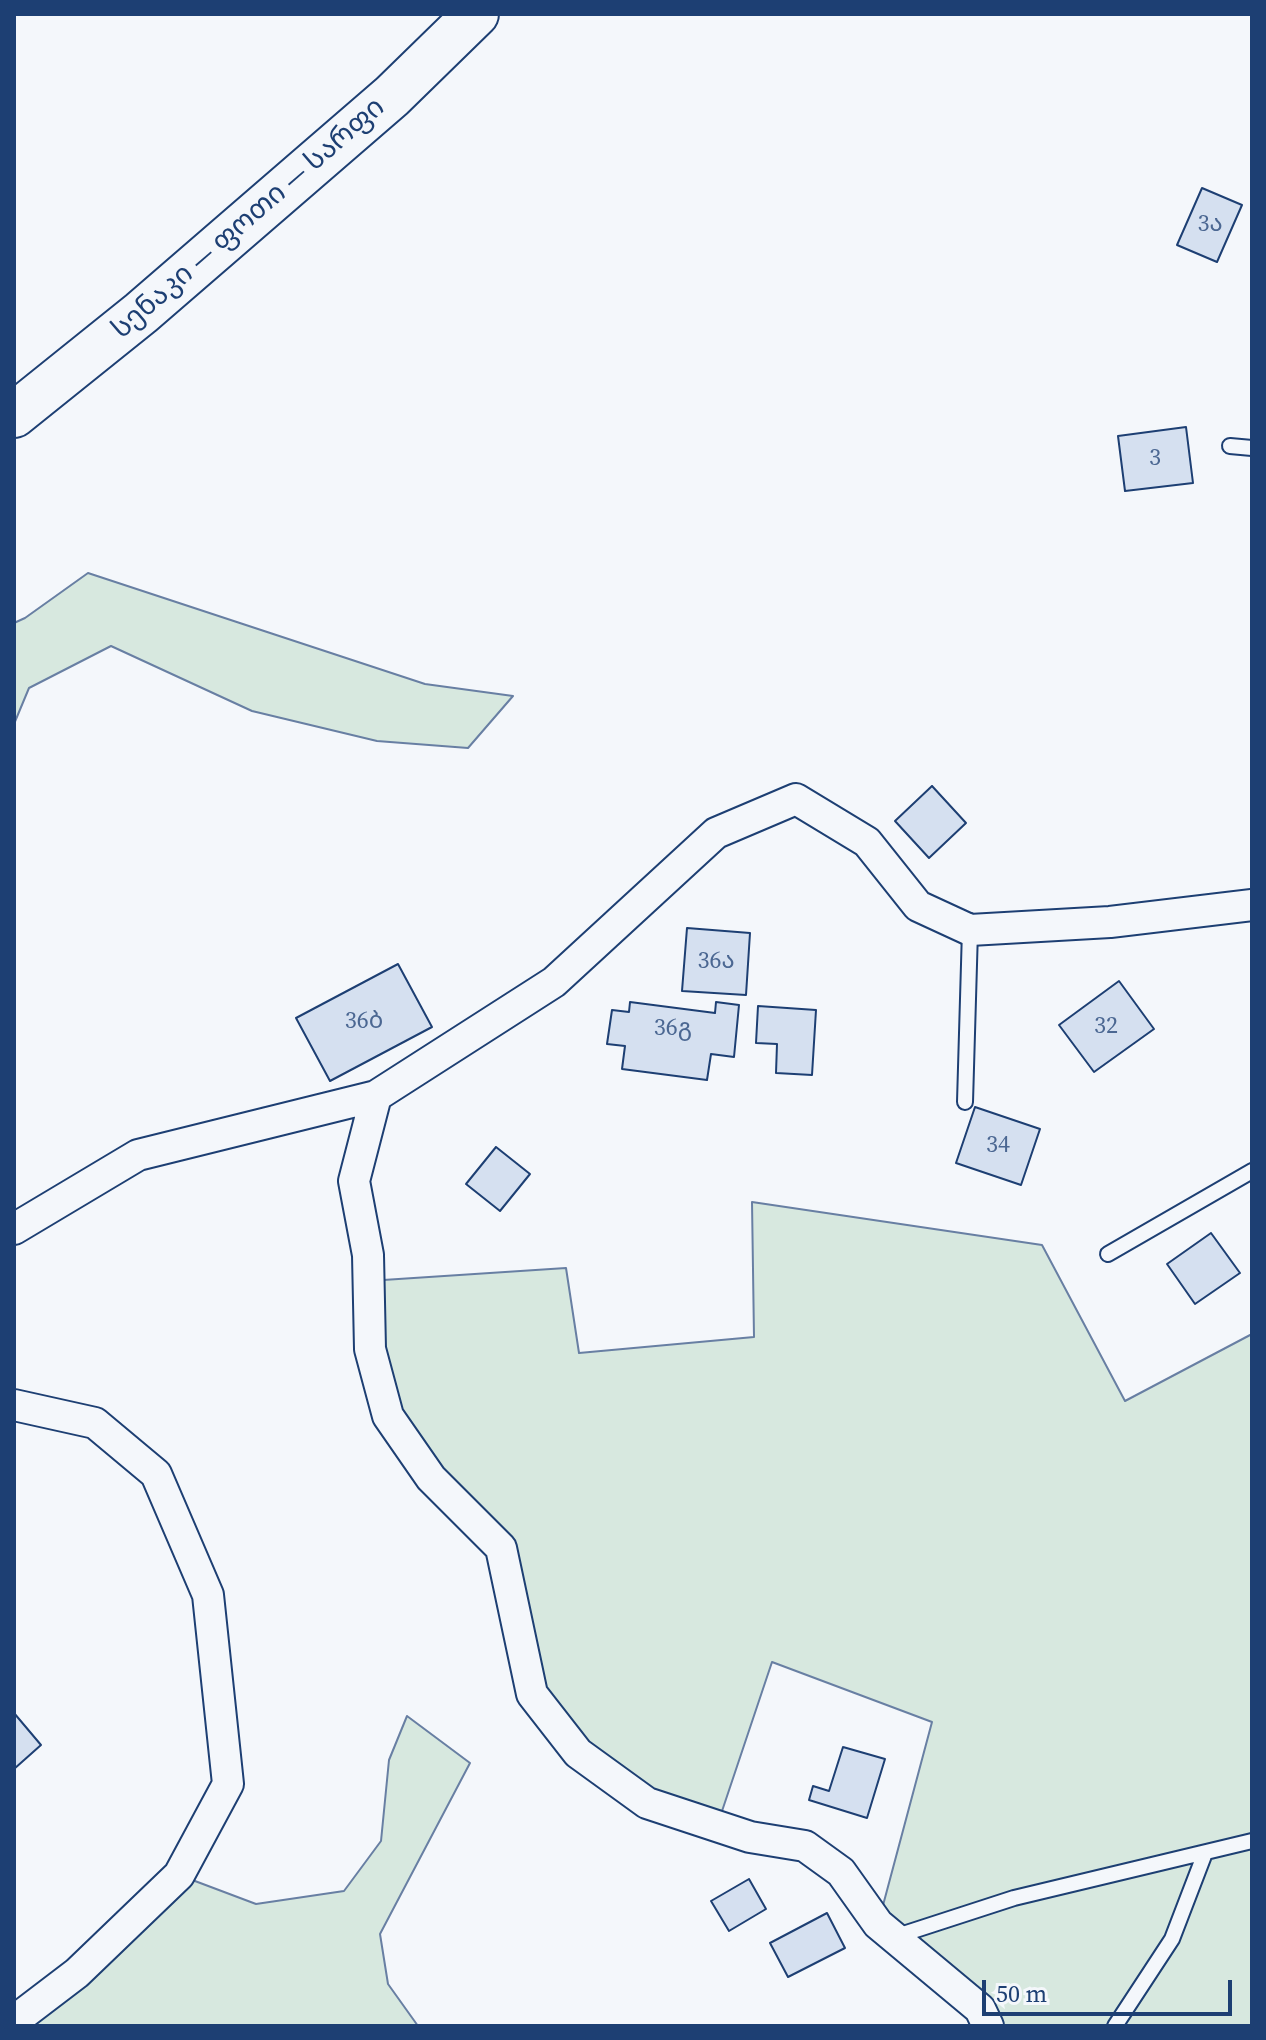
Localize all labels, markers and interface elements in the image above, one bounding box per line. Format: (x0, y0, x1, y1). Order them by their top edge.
street label: სენაკი — ფოთი — სარფი (106, 91, 392, 347)
house number: 3ა (1197, 211, 1223, 239)
house number: 3 (1149, 445, 1161, 473)
house number: 36ა (697, 948, 735, 976)
house number: 36ბ (345, 1008, 383, 1036)
house number: 32 (1094, 1013, 1118, 1041)
house number: 36გ (654, 1015, 692, 1043)
house number: 34 (986, 1132, 1010, 1160)
scale bar (986, 1964, 1236, 2014)
text: 50 m (996, 1977, 1047, 2010)

